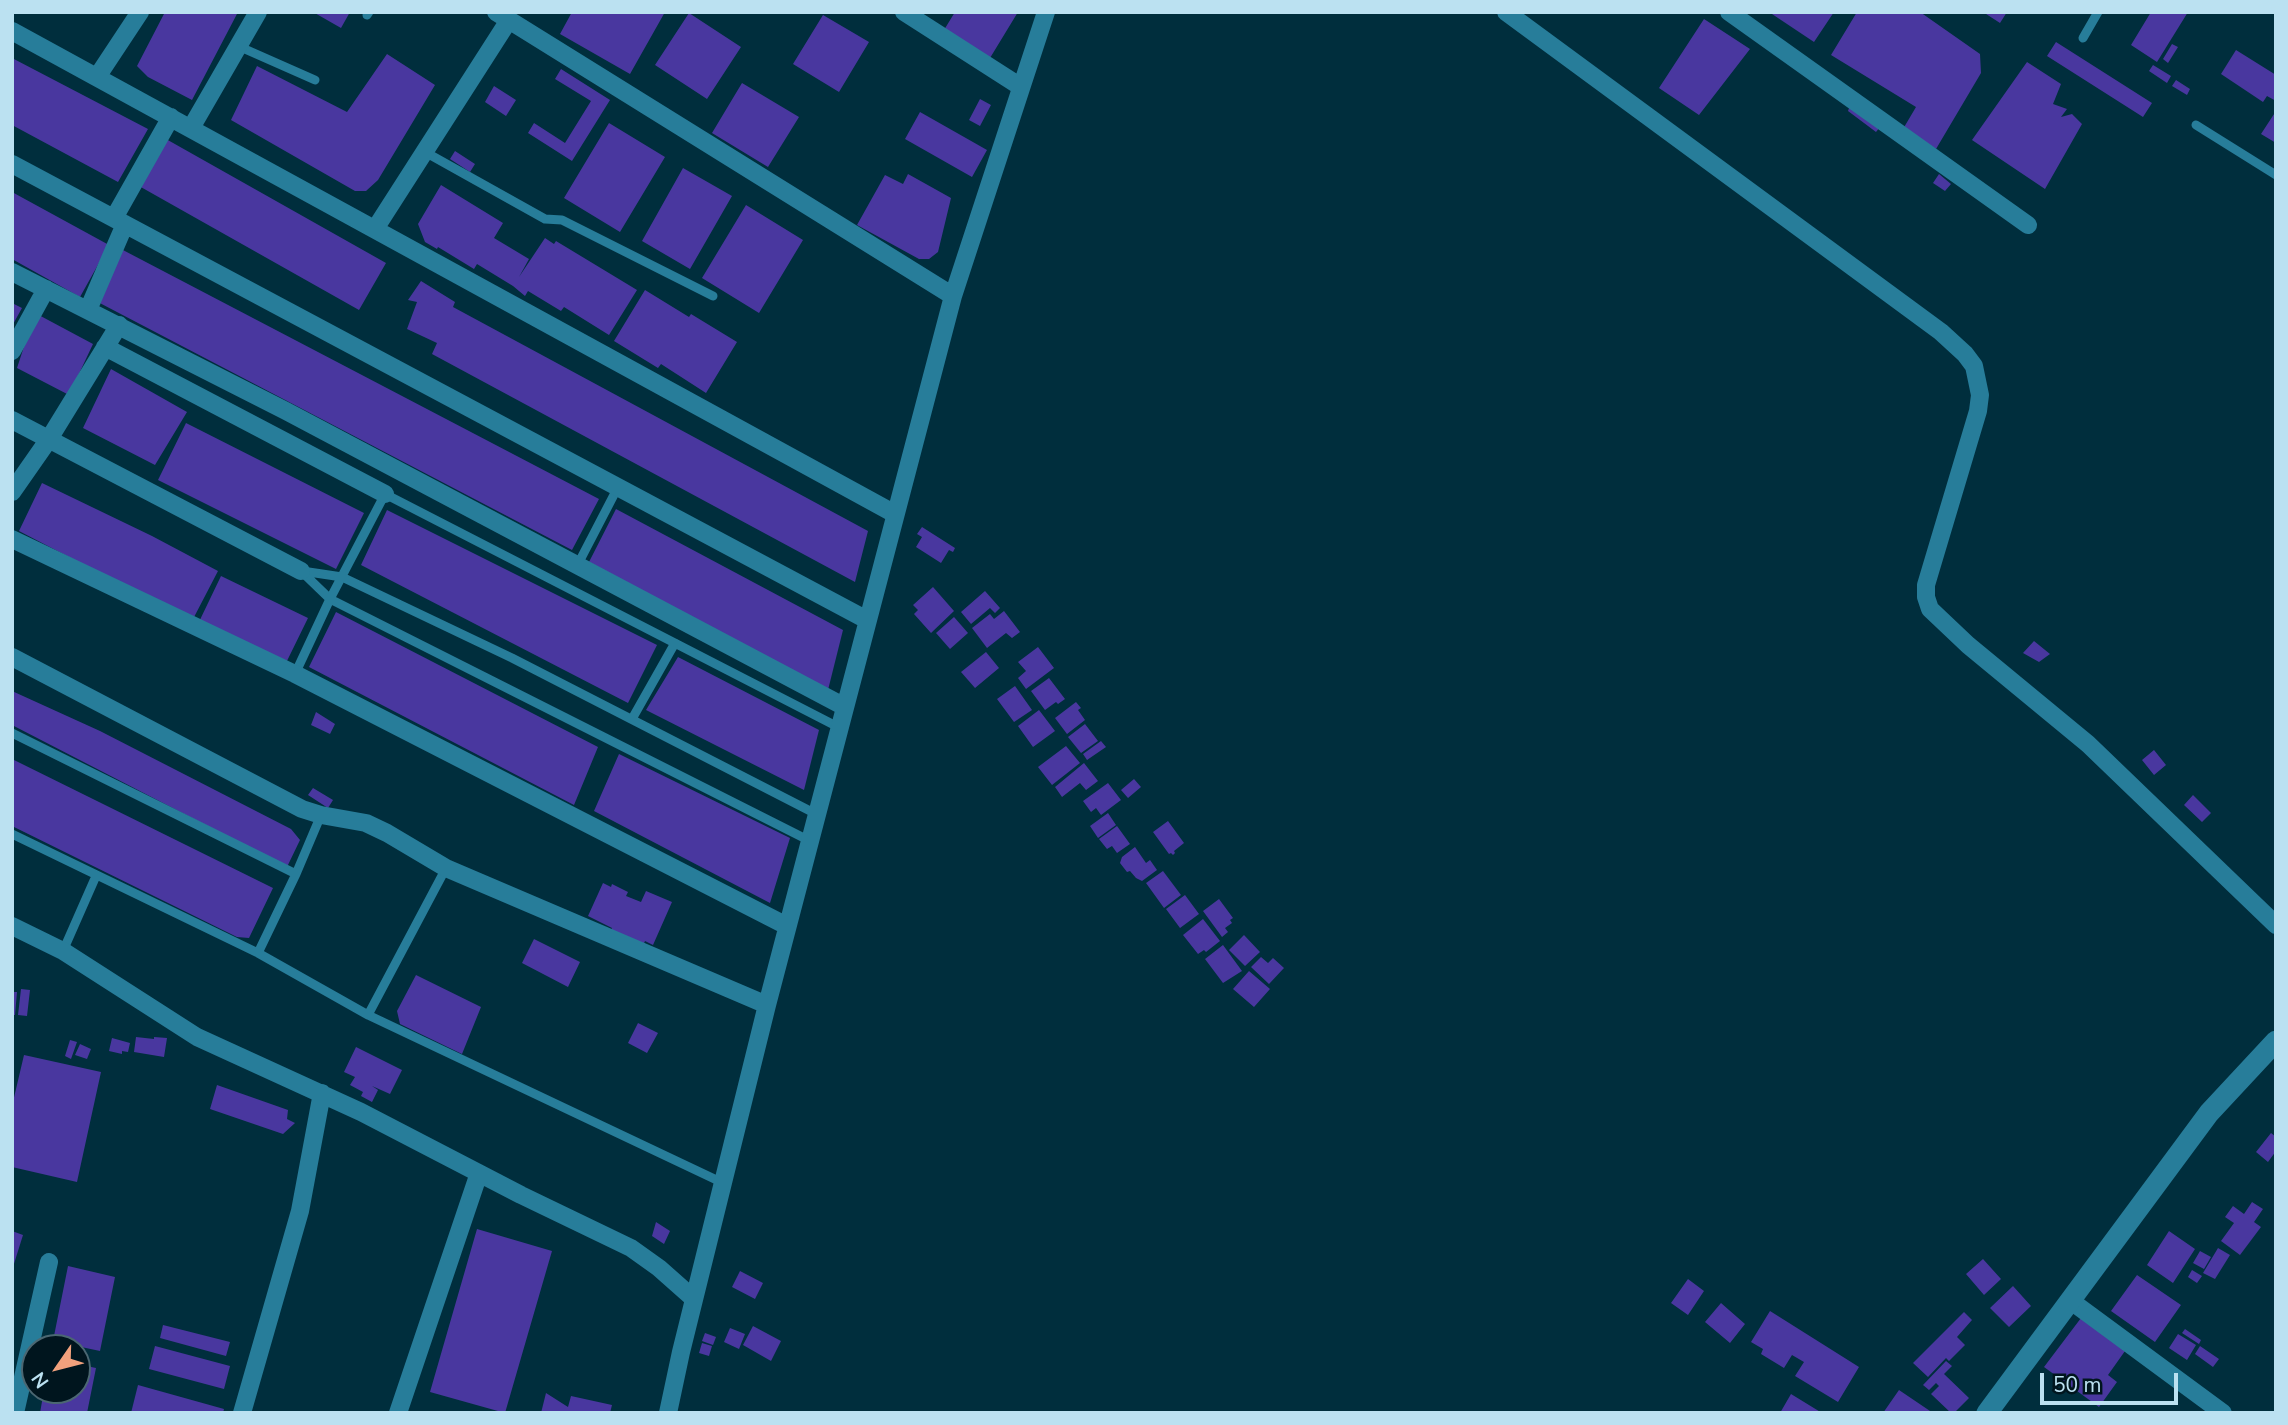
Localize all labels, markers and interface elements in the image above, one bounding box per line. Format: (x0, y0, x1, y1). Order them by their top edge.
north arrow (21, 1334, 91, 1404)
scale bar (2043, 1358, 2181, 1402)
text: N (26, 1367, 55, 1393)
text: 50 m (2053, 1371, 2102, 1399)

